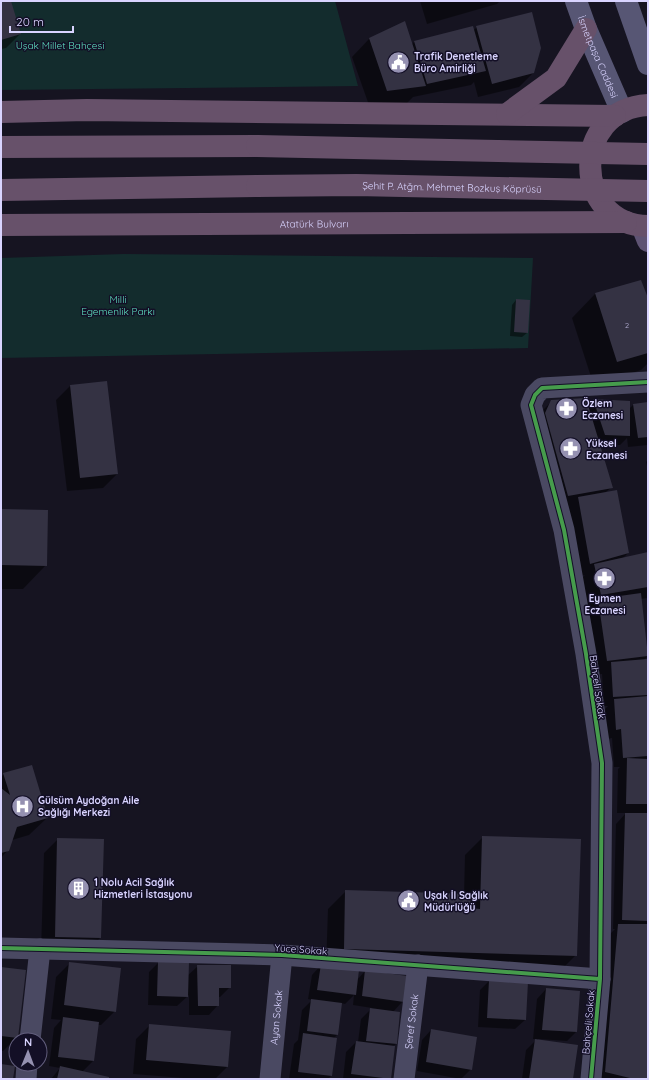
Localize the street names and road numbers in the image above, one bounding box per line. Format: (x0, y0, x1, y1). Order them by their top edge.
street label: İsmetpaşa Caddesi (575, 14, 621, 100)
street label: Şehit P. Atğm. Mehmet Bozkuş Köprüsü (362, 179, 542, 196)
street label: Atatürk Bulvarı (280, 217, 348, 231)
street label: Bahçeli Sokak (587, 654, 608, 720)
street label: Yüce Sokak (274, 941, 328, 958)
street label: Ayan Sokak (267, 989, 286, 1045)
street label: Bahçeli Sokak (579, 989, 598, 1055)
street label: Şeref Sokak (402, 993, 421, 1050)

